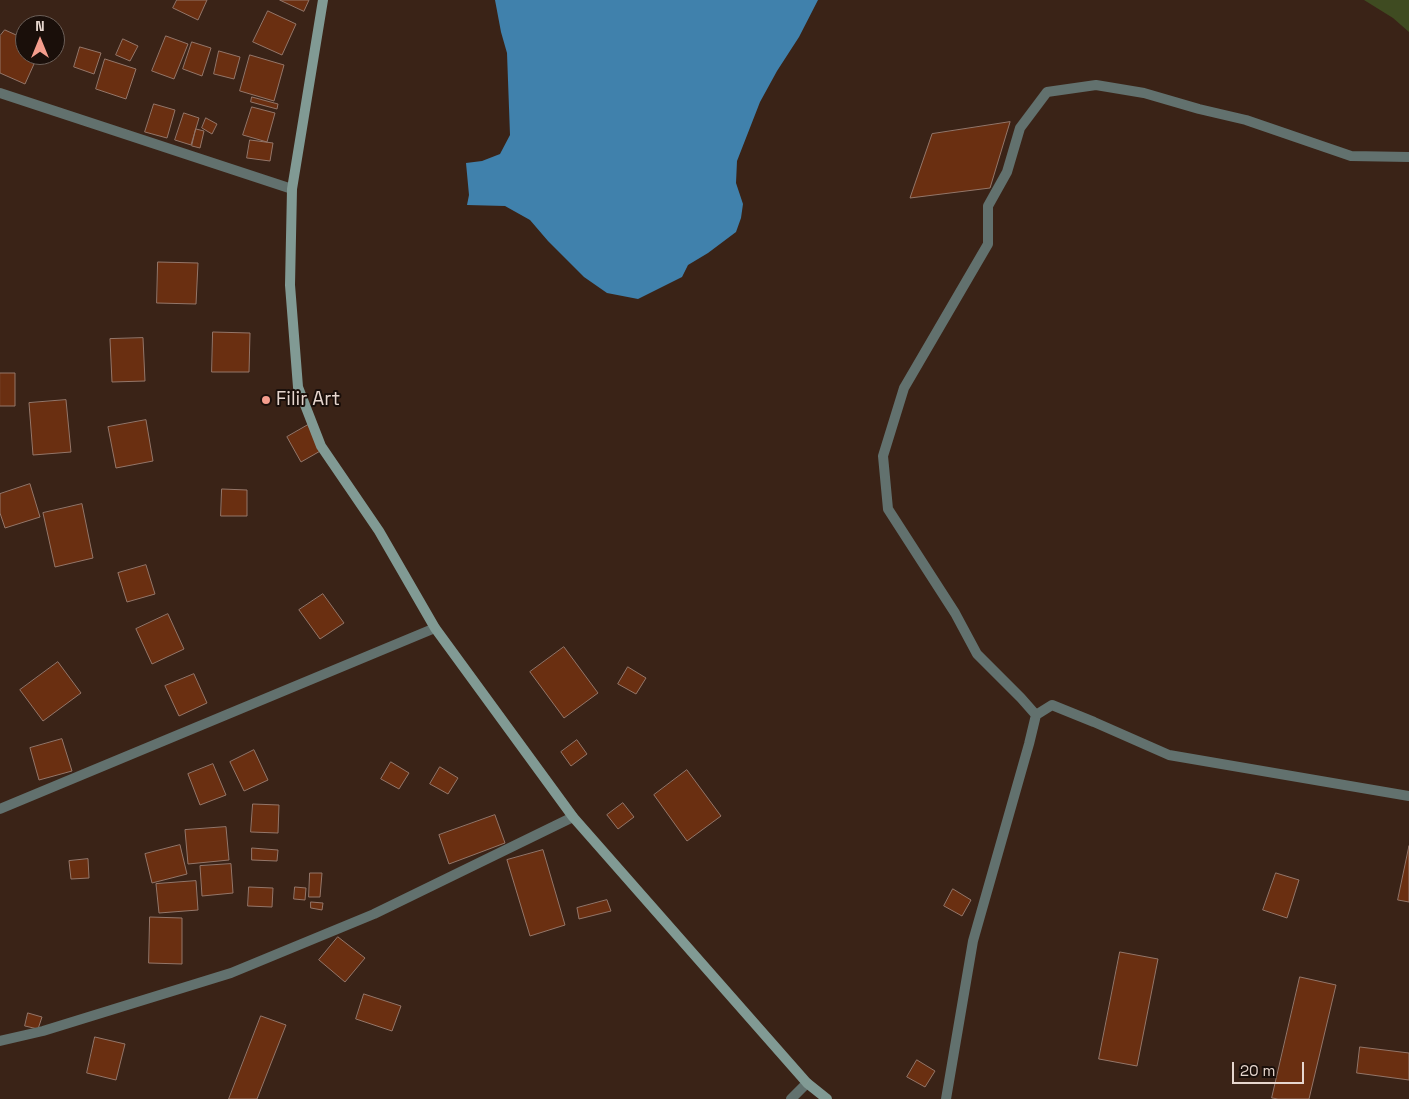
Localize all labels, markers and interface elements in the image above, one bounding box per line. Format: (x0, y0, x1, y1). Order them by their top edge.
north arrow (15, 15, 65, 65)
text: N (35, 17, 45, 35)
place label: Filir Art (276, 389, 340, 411)
marker: Filir Art (260, 394, 272, 406)
scale bar (1234, 1052, 1306, 1084)
text: 20 m (1240, 1061, 1275, 1080)

